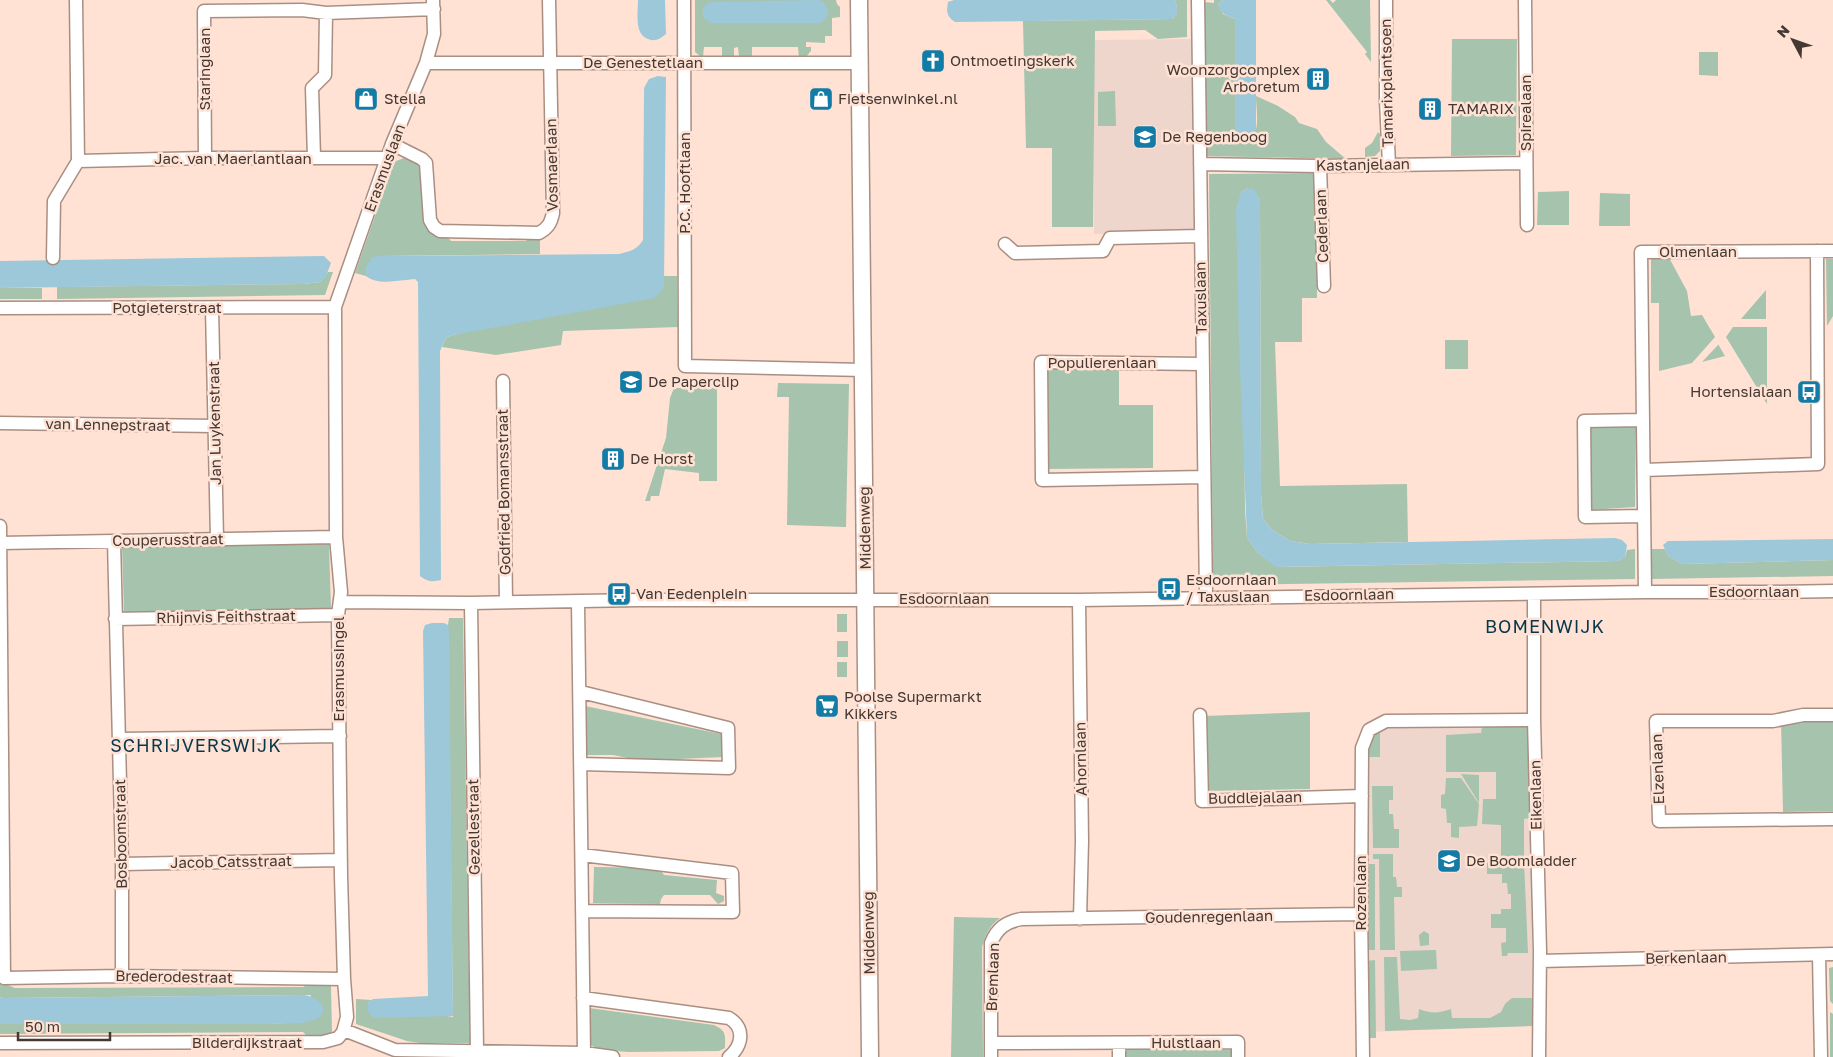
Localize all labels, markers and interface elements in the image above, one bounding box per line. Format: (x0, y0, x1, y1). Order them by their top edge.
north arrow (1768, 15, 1818, 65)
street label: Tamarixplantsoen (1376, 18, 1396, 148)
text: N (1773, 22, 1793, 41)
street label: Staringlaan (195, 27, 213, 111)
church icon: Ontmoetingskerk (920, 48, 946, 74)
place label: Ontmoetingskerk (950, 51, 1075, 69)
street label: De Genestetlaan (583, 53, 703, 71)
place label: Woonzorgcomplex Arboretum (1166, 60, 1300, 95)
building icon: Woonzorgcomplex Arboretum (1305, 66, 1331, 92)
street label: Spirealaan (1516, 75, 1534, 151)
shop icon: Stella (353, 86, 379, 112)
shop icon: Fietsenwinkel.nl (808, 86, 834, 112)
place label: Stella (384, 89, 426, 107)
place label: Fietsenwinkel.nl (838, 89, 958, 107)
building icon: TAMARIX (1417, 96, 1443, 122)
place label: TAMARIX (1448, 99, 1514, 117)
street label: Vosmaerlaan (541, 118, 561, 212)
street label: Erasmuslaan (360, 121, 408, 214)
school or university icon: De Regenboog (1132, 124, 1158, 150)
place label: De Regenboog (1162, 127, 1267, 145)
street label: P.C. Hooftlaan (675, 132, 693, 234)
street label: Jac. van Maerlantlaan (154, 149, 312, 167)
street label: Kastanjelaan (1316, 154, 1410, 174)
street label: Cederlaan (1311, 189, 1331, 263)
street label: Olmenlaan (1659, 242, 1737, 260)
street label: Taxuslaan (1190, 262, 1210, 335)
street label: Potgieterstraat (112, 298, 222, 316)
street label: Populierenlaan (1047, 353, 1157, 371)
street label: Jan Luykenstraat (204, 361, 224, 485)
school or university icon: De Paperclip (618, 369, 644, 395)
place label: De Paperclip (648, 372, 739, 390)
bus stop icon: Hortensialaan (1796, 379, 1822, 405)
place label: Hortensialaan (1690, 382, 1792, 400)
street label: Godfried Bomansstraat (493, 409, 513, 575)
street label: van Lennepstraat (45, 414, 171, 434)
building icon: De Horst (600, 446, 626, 472)
place label: De Horst (630, 449, 693, 467)
street label: Middenweg (854, 486, 874, 570)
street label: Couperusstraat (112, 529, 224, 549)
place label: Esdoornlaan / Taxuslaan (1186, 570, 1276, 605)
bus stop icon: Esdoornlaan / Taxuslaan (1156, 576, 1182, 602)
bus stop icon: Van Eedenplein (606, 581, 632, 607)
street label: Esdoornlaan (1709, 582, 1799, 600)
place label: Van Eedenplein (636, 584, 747, 602)
street label: Esdoornlaan (1304, 584, 1394, 604)
street label: Esdoornlaan (899, 589, 989, 607)
street label: Rhijnvis Feithstraat (156, 606, 296, 626)
district label: BOMENWIJK (1485, 615, 1605, 637)
street label: Erasmussingel (329, 616, 347, 722)
place label: Poolse Supermarkt Kikkers (844, 687, 982, 722)
supermarket icon: Poolse Supermarkt Kikkers (814, 693, 840, 719)
street label: Ahornlaan (1070, 722, 1090, 796)
street label: Elzenlaan (1647, 733, 1667, 805)
district label: SCHRIJVERSWIJK (110, 734, 282, 756)
street label: Eikenlaan (1525, 760, 1545, 830)
street label: Bosboomstraat (110, 779, 130, 889)
street label: Gezellestraat (463, 779, 483, 875)
street label: Buddlejalaan (1208, 787, 1302, 807)
school or university icon: De Boomladder (1436, 848, 1462, 874)
street label: Jacob Catsstraat (170, 851, 292, 871)
place label: De Boomladder (1466, 851, 1577, 869)
street label: Rozenlaan (1351, 855, 1369, 931)
street label: Middenweg (858, 891, 878, 975)
street label: Goudenregenlaan (1145, 906, 1273, 926)
street label: Bremlaan (982, 942, 1002, 1012)
street label: Berkenlaan (1645, 947, 1727, 967)
street label: Brederodestraat (115, 966, 233, 986)
scale bar (18, 1010, 110, 1042)
text: 50 m (25, 1017, 60, 1035)
street label: Bilderdijkstraat (192, 1033, 302, 1051)
street label: Hulstlaan (1151, 1033, 1221, 1051)

